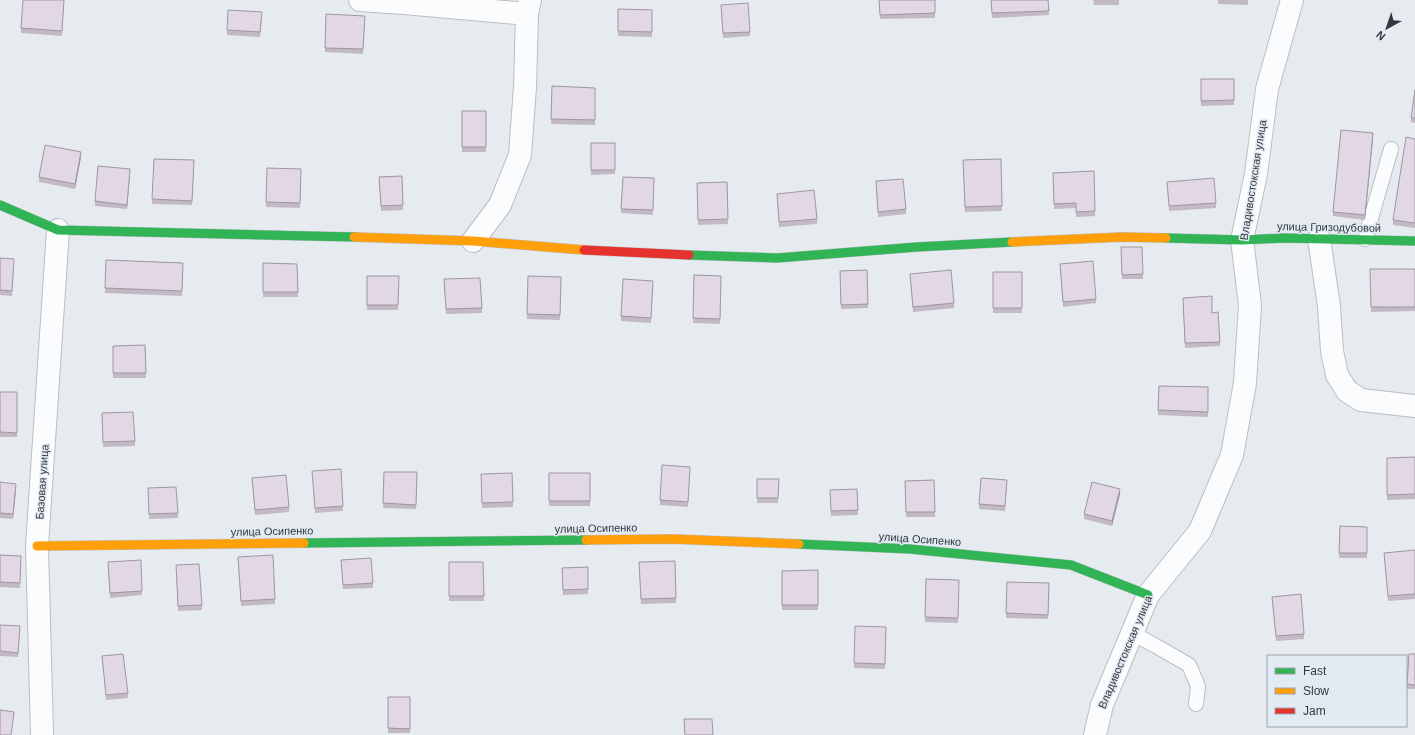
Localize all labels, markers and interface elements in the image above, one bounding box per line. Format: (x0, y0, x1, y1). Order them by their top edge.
north arrow (1367, 8, 1407, 48)
text: N (1374, 28, 1387, 43)
street label: Владивостокская улица (1238, 118, 1269, 241)
street label: улица Гризодубовой (1277, 220, 1381, 234)
street label: Базовая улица (33, 443, 51, 520)
street label: улица Осипенко (555, 521, 637, 535)
street label: улица Осипенко (231, 524, 313, 538)
street label: улица Осипенко (878, 530, 962, 548)
street label: Владивостокская улица (1096, 593, 1155, 710)
legend (1267, 655, 1407, 727)
text: Fast (1303, 664, 1327, 678)
text: Slow (1303, 684, 1329, 698)
text: Jam (1303, 704, 1326, 718)

